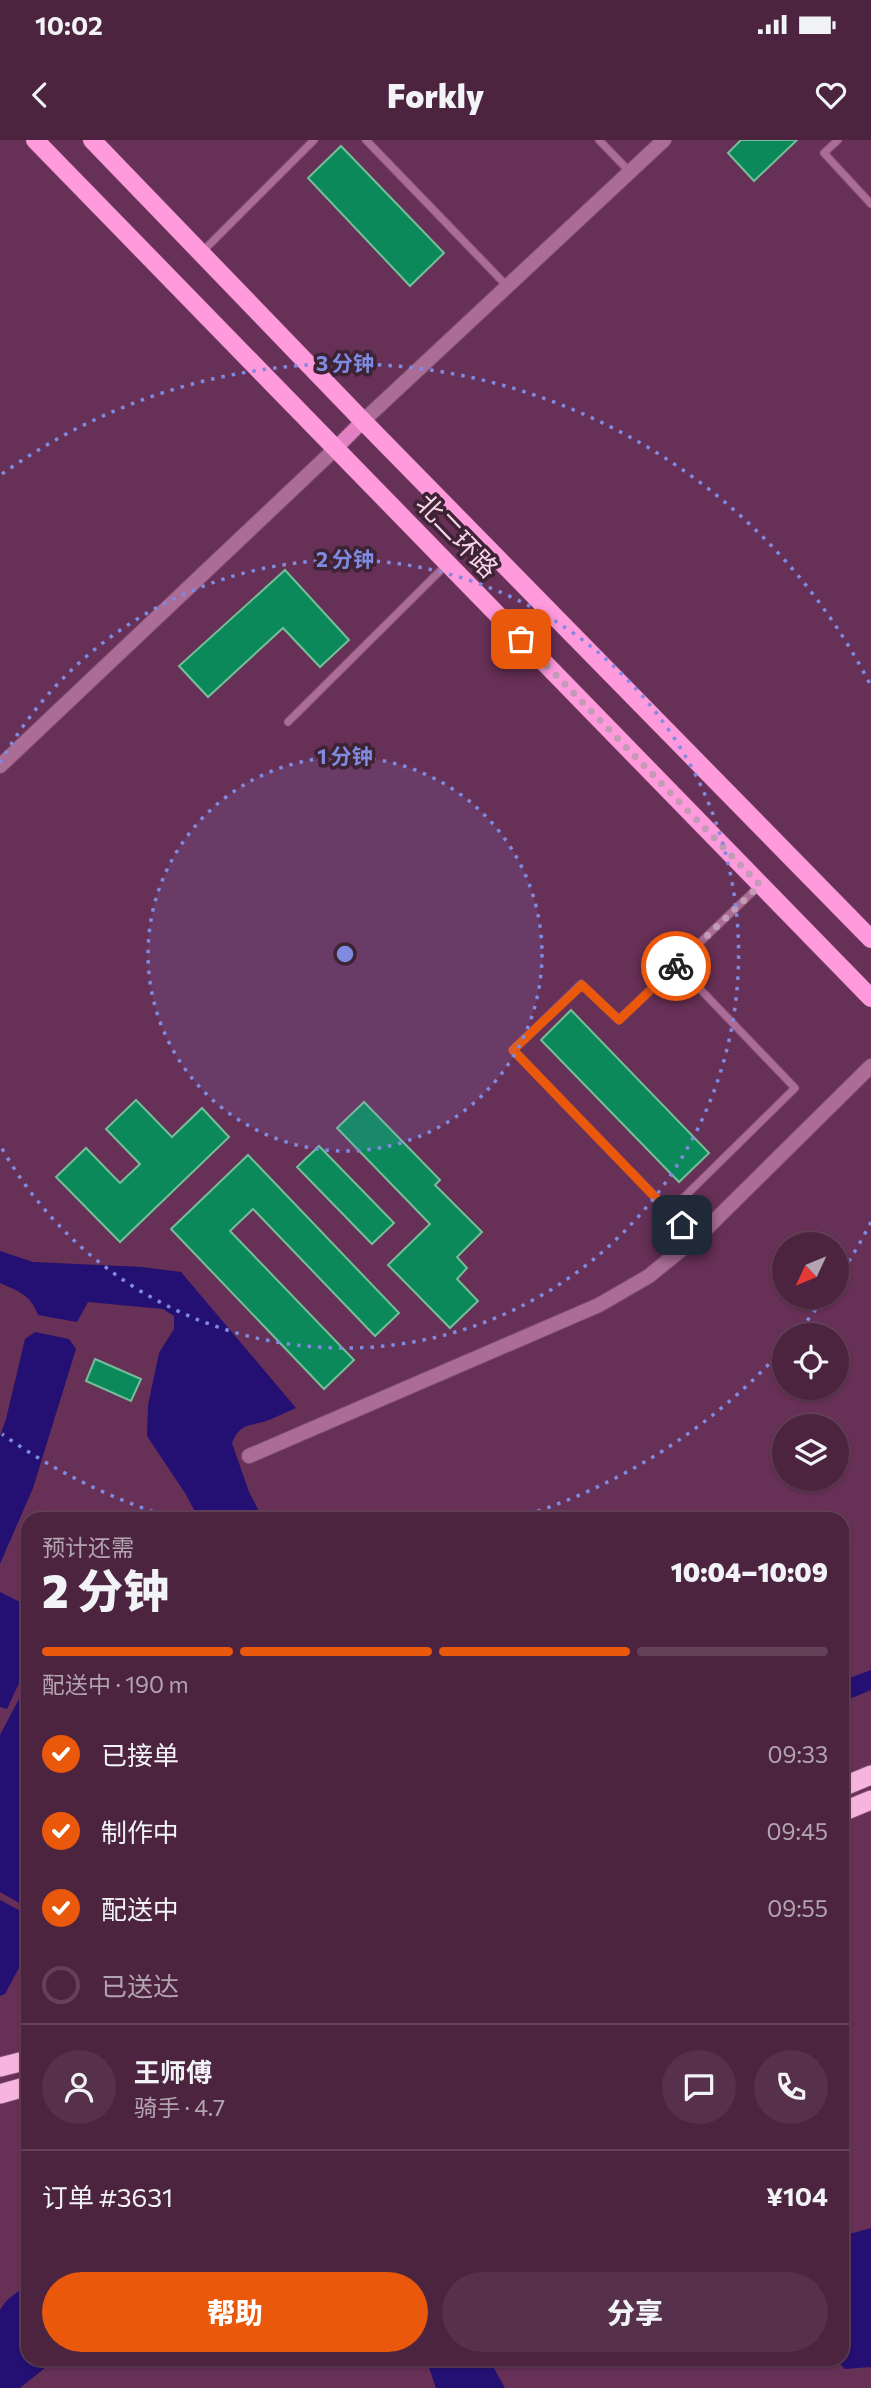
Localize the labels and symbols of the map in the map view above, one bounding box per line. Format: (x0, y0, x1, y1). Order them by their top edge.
text: 3 分钟 (316, 350, 374, 375)
street label: 北二环路 (411, 487, 505, 583)
text: 2 分钟 (316, 546, 374, 571)
pin (491, 609, 551, 669)
text: 1 分钟 (317, 743, 373, 768)
courier (641, 931, 711, 1001)
centre of rings (333, 942, 357, 966)
pin (652, 1195, 712, 1255)
north arrow (772, 1232, 849, 1309)

